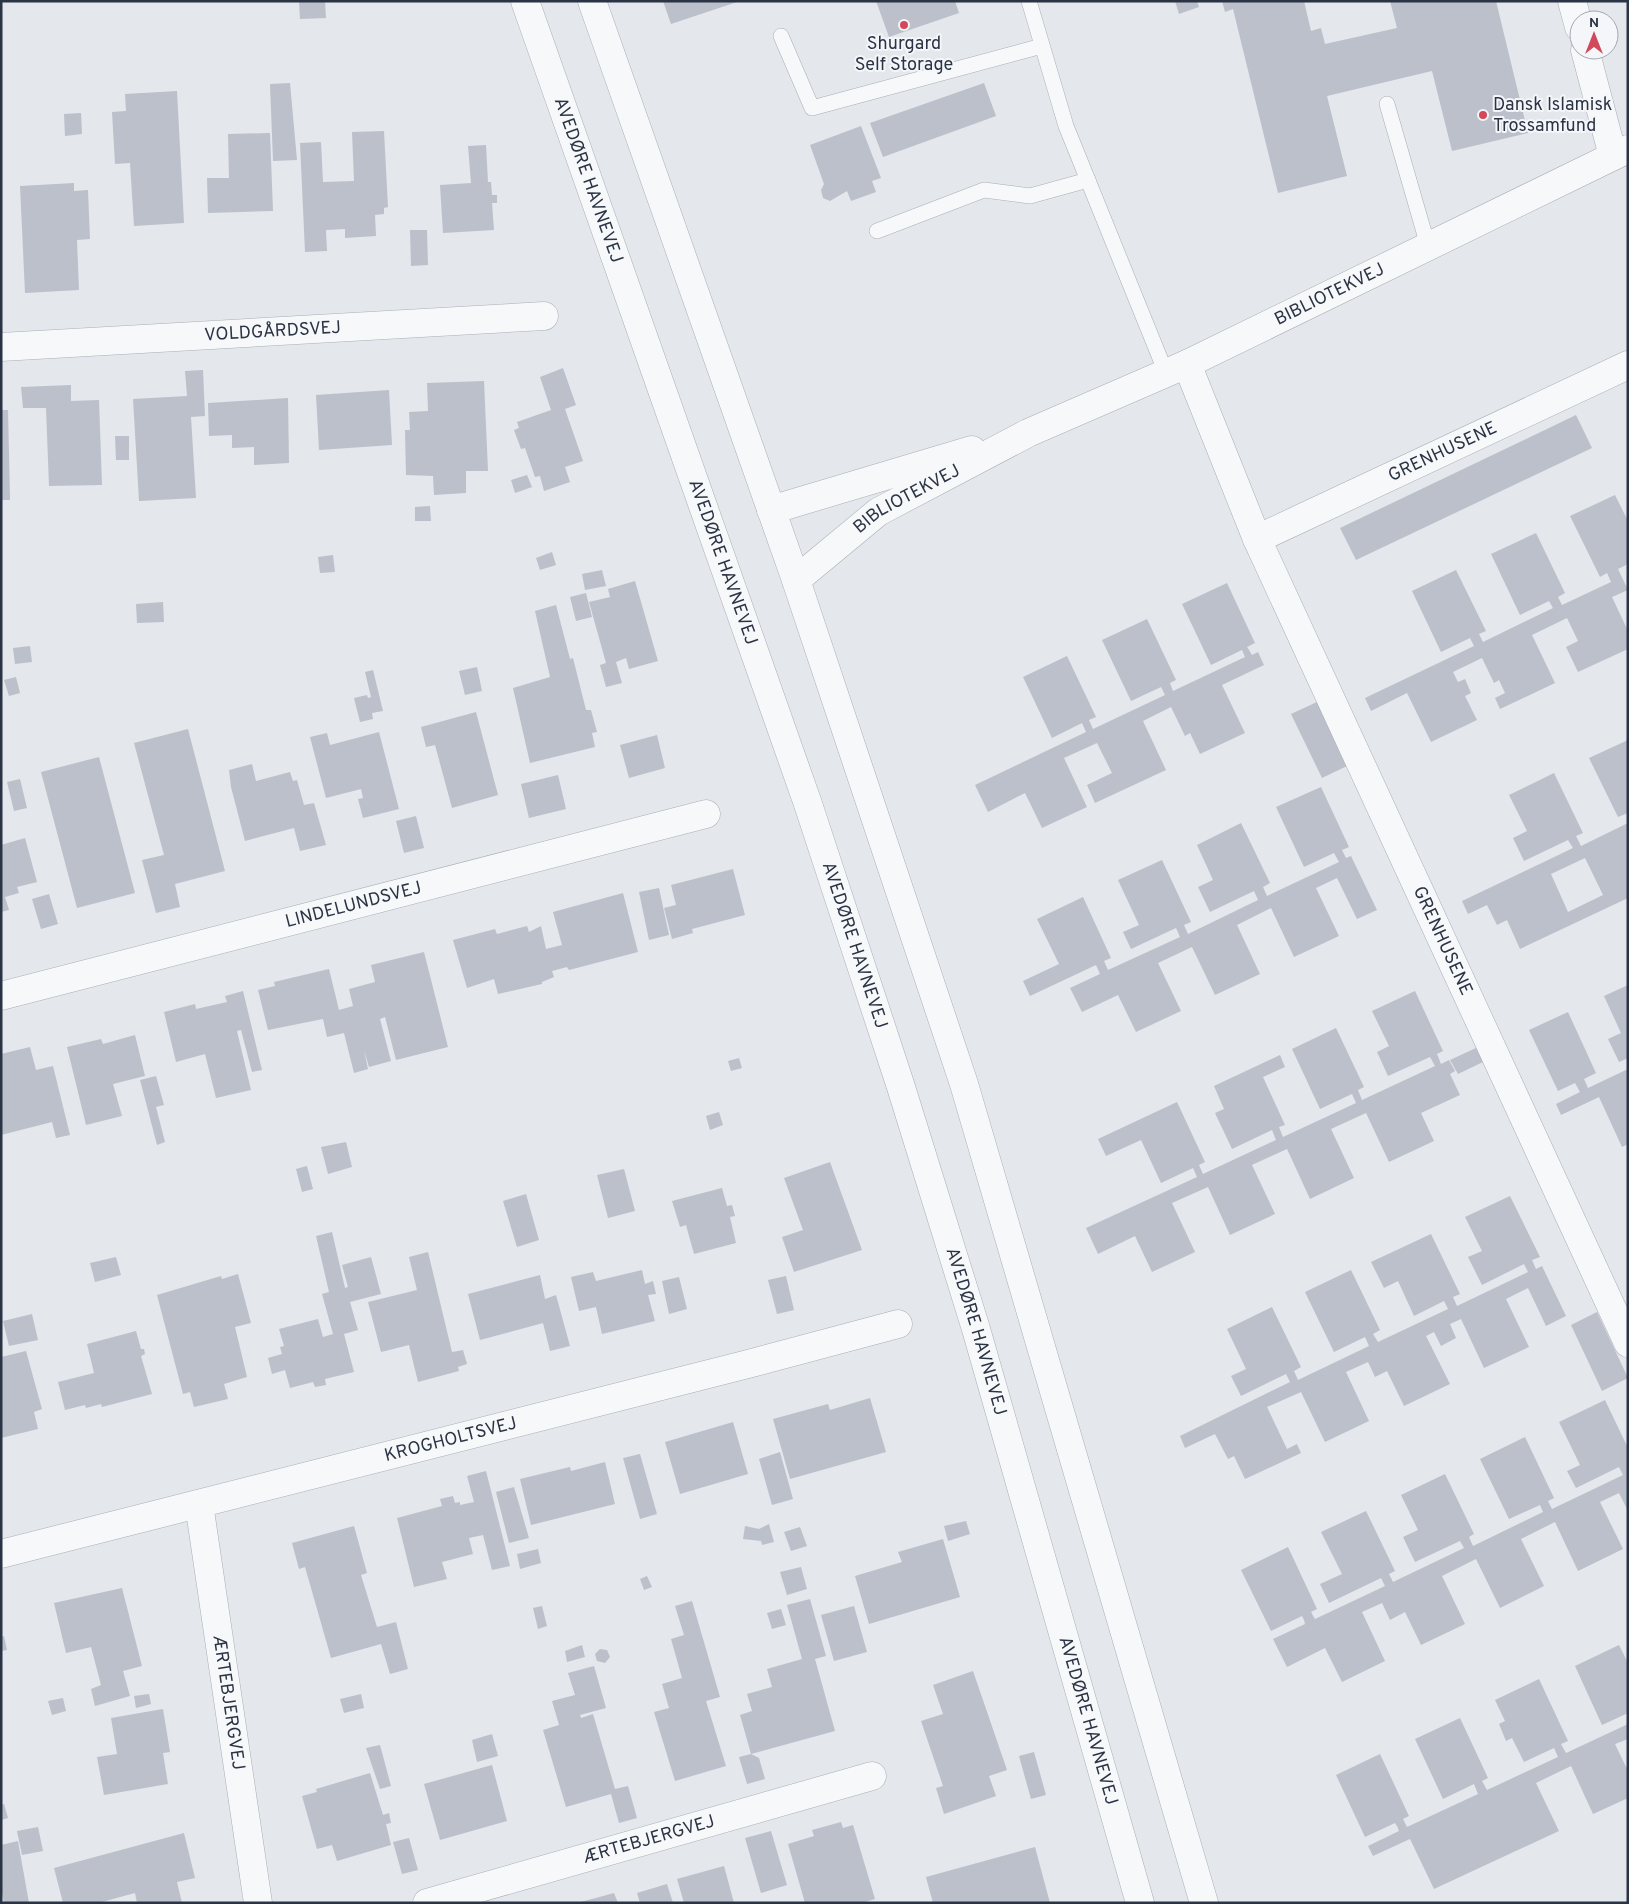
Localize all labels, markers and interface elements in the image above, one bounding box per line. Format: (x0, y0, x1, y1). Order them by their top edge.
north arrow (1569, 10, 1619, 60)
text: N (1589, 15, 1599, 32)
marker: Shurgard Self Storage (898, 19, 910, 31)
place label: Shurgard Self Storage (855, 33, 953, 77)
street label: AVEDØRE HAVNEVEJ (548, 94, 628, 266)
place label: Dansk Islamisk Trossamfund (1493, 94, 1612, 138)
marker: Dansk Islamisk Trossamfund (1477, 109, 1489, 121)
street label: BIBLIOTEKVEJ (1271, 258, 1388, 331)
street label: VOLDGÅRDSVEJ (204, 316, 342, 347)
street label: GRENHUSENE (1384, 417, 1501, 487)
street label: BIBLIOTEKVEJ (849, 459, 964, 539)
street label: AVEDØRE HAVNEVEJ (683, 476, 763, 648)
street label: AVEDØRE HAVNEVEJ (816, 859, 893, 1032)
street label: LINDELUNDSVEJ (283, 876, 424, 934)
street label: GRENHUSENE (1407, 883, 1478, 999)
street label: AVEDØRE HAVNEVEJ (940, 1245, 1012, 1418)
street label: KROGHOLTSVEJ (382, 1412, 519, 1468)
street label: ÆRTEBJERGVEJ (207, 1633, 250, 1772)
street label: AVEDØRE HAVNEVEJ (1053, 1634, 1123, 1808)
street label: ÆRTEBJERGVEJ (580, 1810, 718, 1870)

